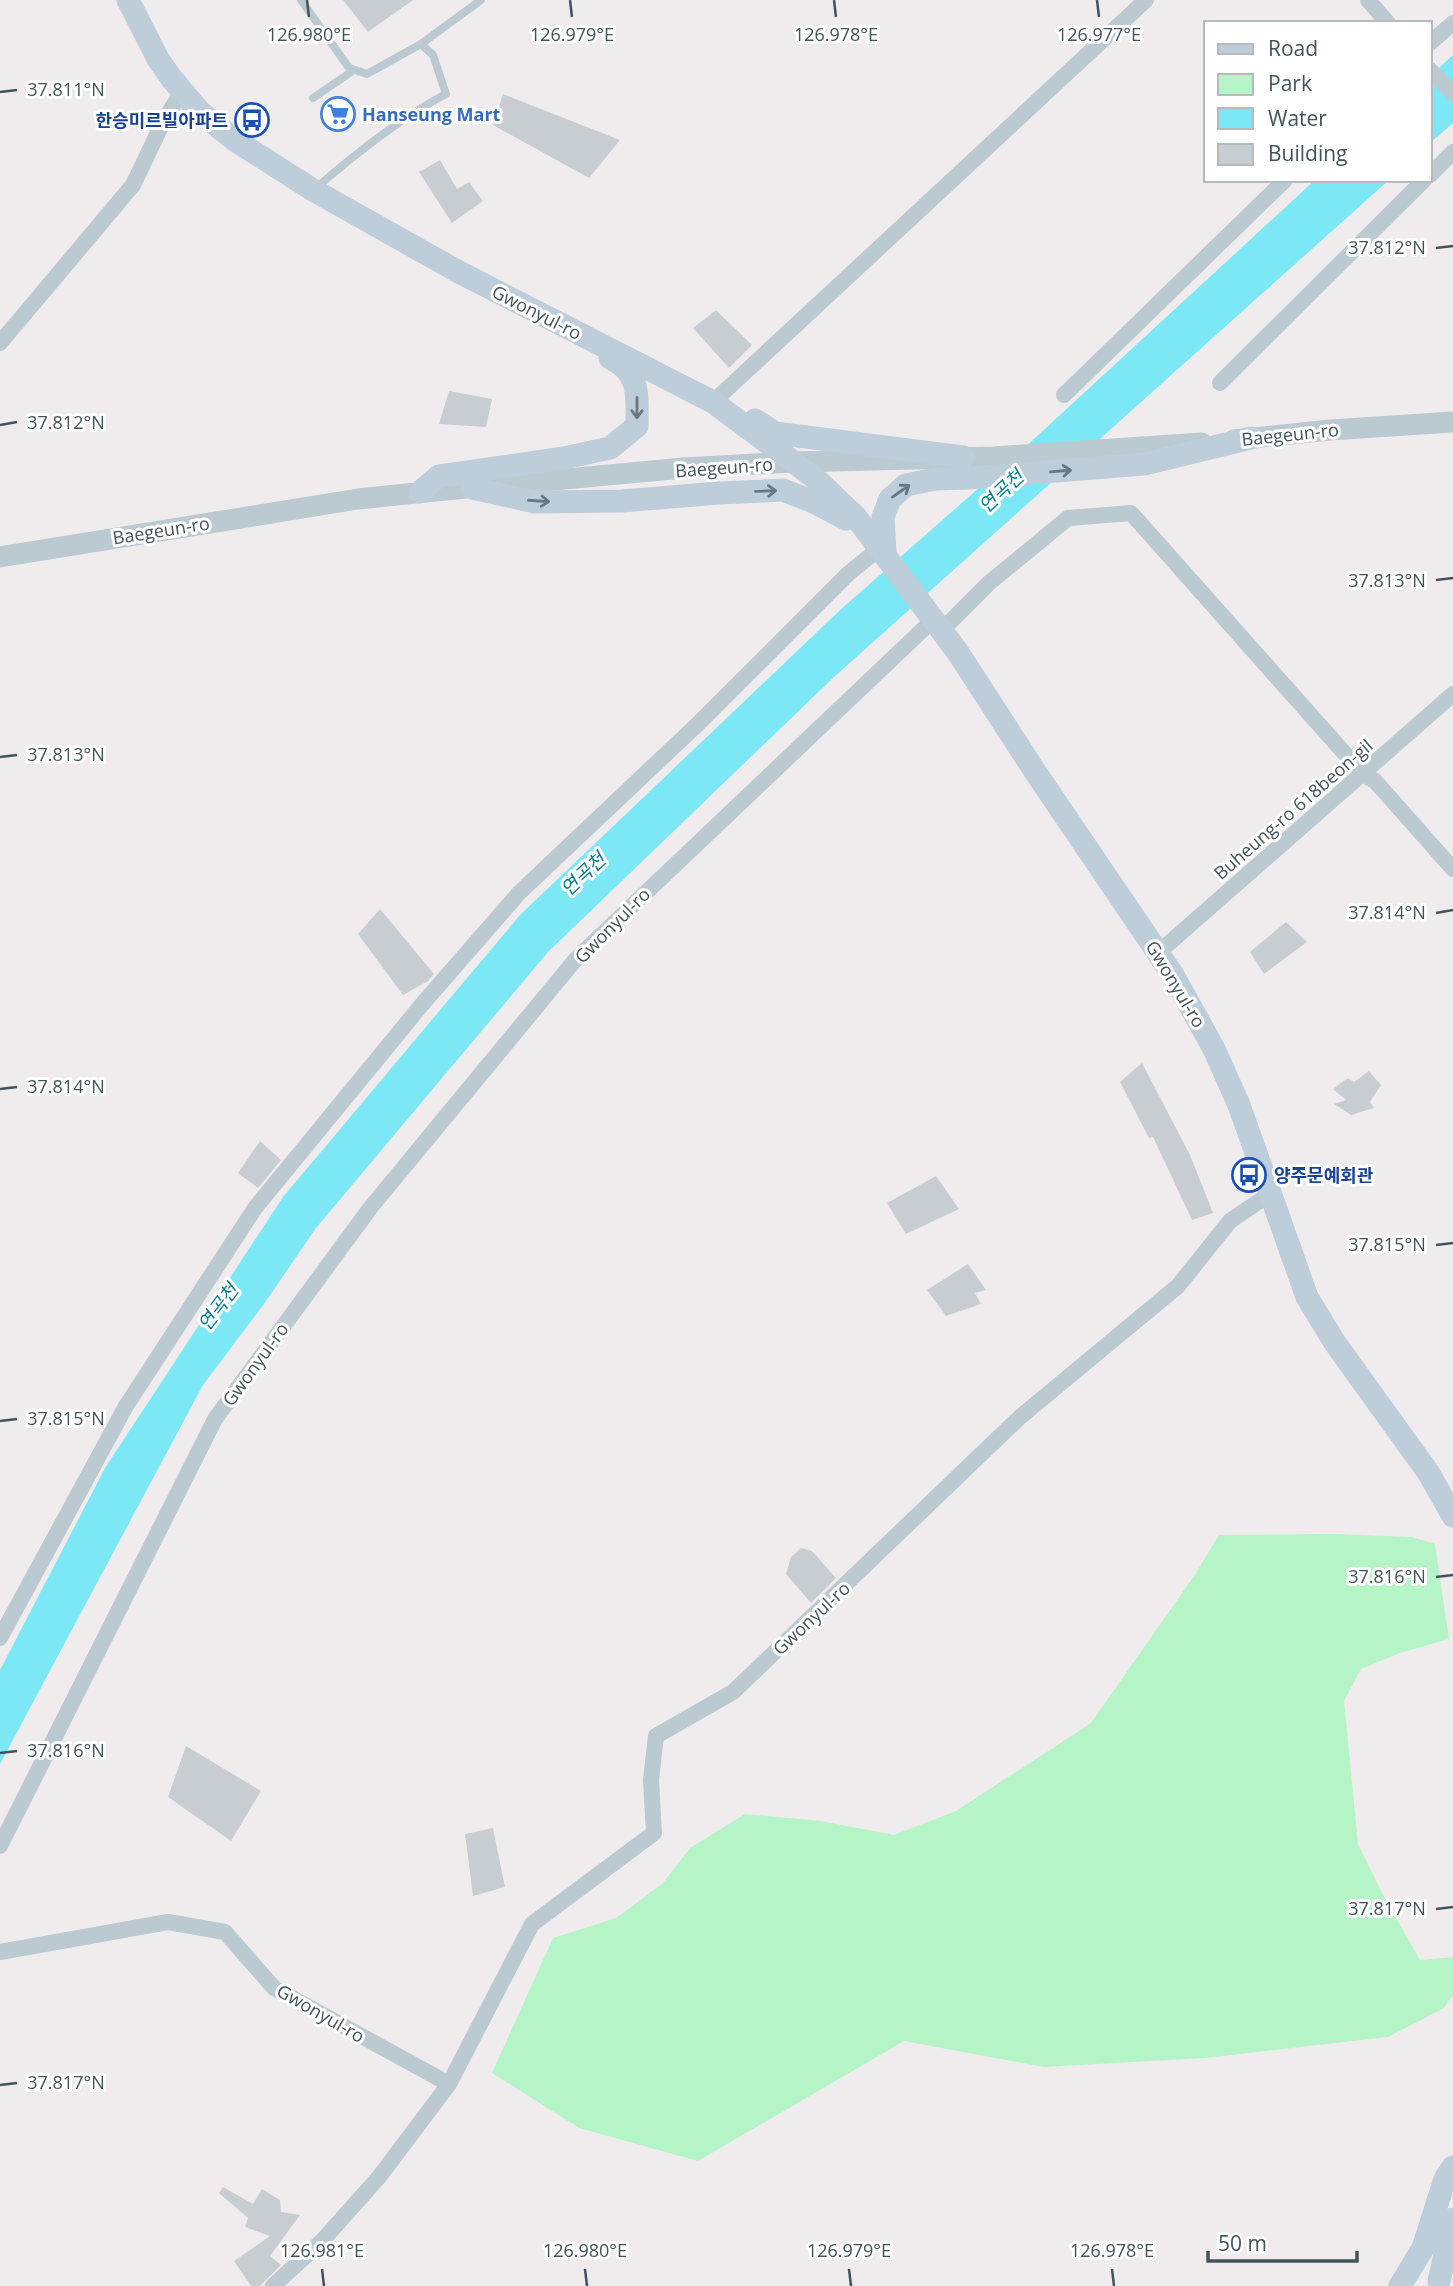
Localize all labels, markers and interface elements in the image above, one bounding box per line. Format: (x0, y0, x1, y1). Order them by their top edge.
legend (1204, 21, 1432, 182)
text: 126.980°E (267, 22, 351, 46)
text: 126.979°E (530, 22, 614, 46)
text: 126.978°E (794, 22, 878, 46)
text: 126.977°E (1057, 22, 1141, 46)
text: Road (1268, 34, 1318, 62)
text: Park (1268, 69, 1312, 97)
text: 37.811°N (27, 77, 105, 101)
supermarket icon: Hanseung Mart (319, 95, 357, 133)
bus stop icon: 한승미르빌아파트 (233, 101, 271, 139)
place label: Hanseung Mart (362, 102, 501, 126)
text: Water (1268, 104, 1327, 132)
place label: 한승미르빌아파트 (96, 108, 228, 132)
text: Building (1268, 139, 1347, 167)
text: 37.812°N (1348, 235, 1426, 259)
street label: Gwonyul-ro (488, 279, 586, 345)
one-way arrow (630, 396, 644, 419)
text: 37.812°N (27, 410, 105, 434)
street label: Baegeun-ro (1240, 417, 1340, 451)
street label: Baegeun-ro (674, 452, 774, 482)
water label: 연곡천 (973, 463, 1030, 518)
one-way arrow (1049, 464, 1072, 477)
one-way arrow (754, 484, 777, 497)
one-way arrow (891, 484, 910, 498)
one-way arrow (527, 495, 550, 508)
street label: Baegeun-ro (111, 511, 211, 549)
text: 37.813°N (1348, 568, 1426, 592)
street label: Buheung-ro 618beon-gil (1209, 733, 1377, 885)
text: 37.813°N (27, 742, 105, 766)
water label: 연곡천 (555, 846, 612, 901)
street label: Gwonyul-ro (569, 882, 655, 968)
text: 37.814°N (1348, 900, 1426, 924)
street label: Gwonyul-ro (1141, 936, 1211, 1032)
text: 37.814°N (27, 1074, 105, 1098)
bus stop icon: 양주문예회관 (1230, 1156, 1268, 1194)
place label: 양주문예회관 (1274, 1163, 1374, 1187)
text: 37.815°N (1348, 1232, 1426, 1256)
water label: 연곡천 (192, 1277, 245, 1336)
street label: Gwonyul-ro (217, 1318, 293, 1410)
text: 37.815°N (27, 1406, 105, 1430)
text: 37.816°N (1348, 1564, 1426, 1588)
street label: Gwonyul-ro (767, 1576, 855, 1660)
text: 37.816°N (27, 1738, 105, 1762)
text: 37.817°N (1348, 1896, 1426, 1920)
street label: Gwonyul-ro (273, 1978, 369, 2048)
text: 37.817°N (27, 2070, 105, 2094)
scale bar (1208, 2220, 1357, 2264)
text: 50 m (1218, 2229, 1267, 2257)
text: 126.981°E (280, 2238, 364, 2262)
text: 126.980°E (543, 2238, 627, 2262)
text: 126.979°E (807, 2238, 891, 2262)
text: 126.978°E (1070, 2238, 1154, 2262)

